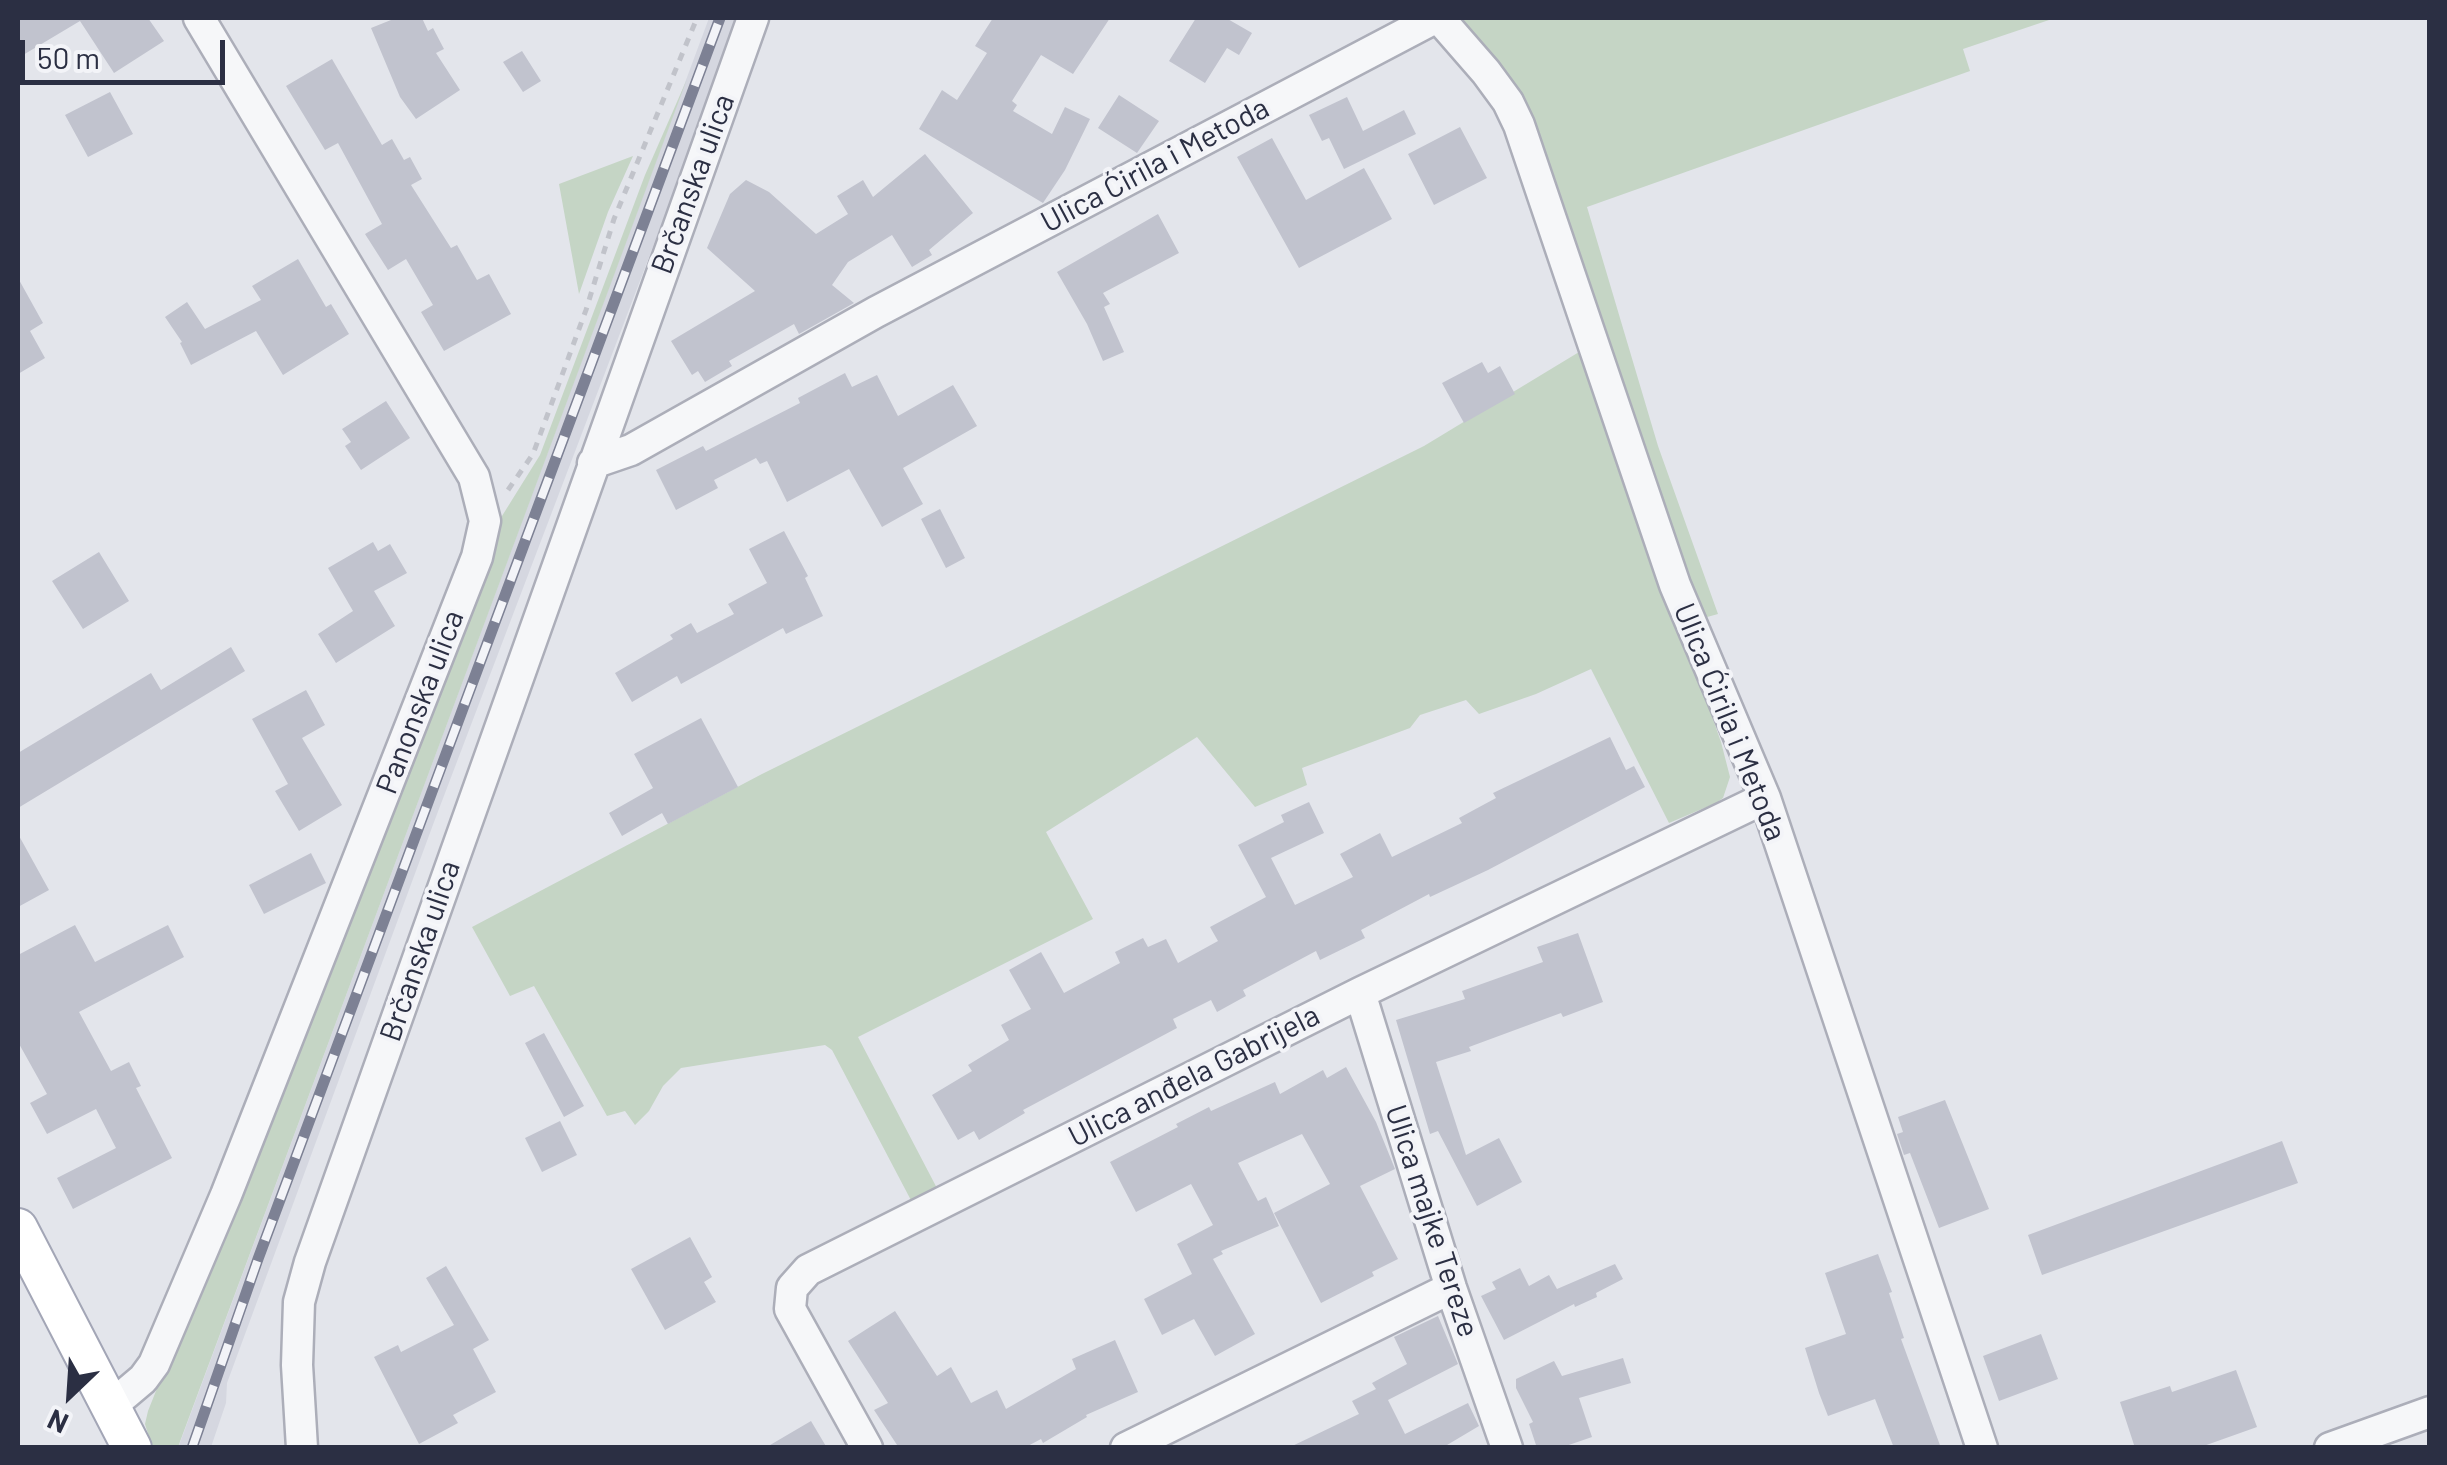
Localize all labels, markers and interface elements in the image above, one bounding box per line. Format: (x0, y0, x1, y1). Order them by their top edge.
scale bar (25, 20, 230, 82)
text: 50 m (37, 39, 100, 75)
street label: Brčanska ulica (644, 89, 742, 279)
street label: Ulica Ćirila i Metoda (1035, 90, 1275, 240)
street label: Ulica Ćirila i Metoda (1666, 598, 1794, 846)
street label: Panonska ulica (369, 605, 471, 799)
street label: Brčanska ulica (372, 856, 468, 1046)
street label: Ulica anđela Gabrijela (1062, 997, 1326, 1155)
street label: Ulica majke Tereze (1378, 1100, 1486, 1342)
north arrow (20, 1345, 120, 1445)
text: N (42, 1403, 73, 1442)

